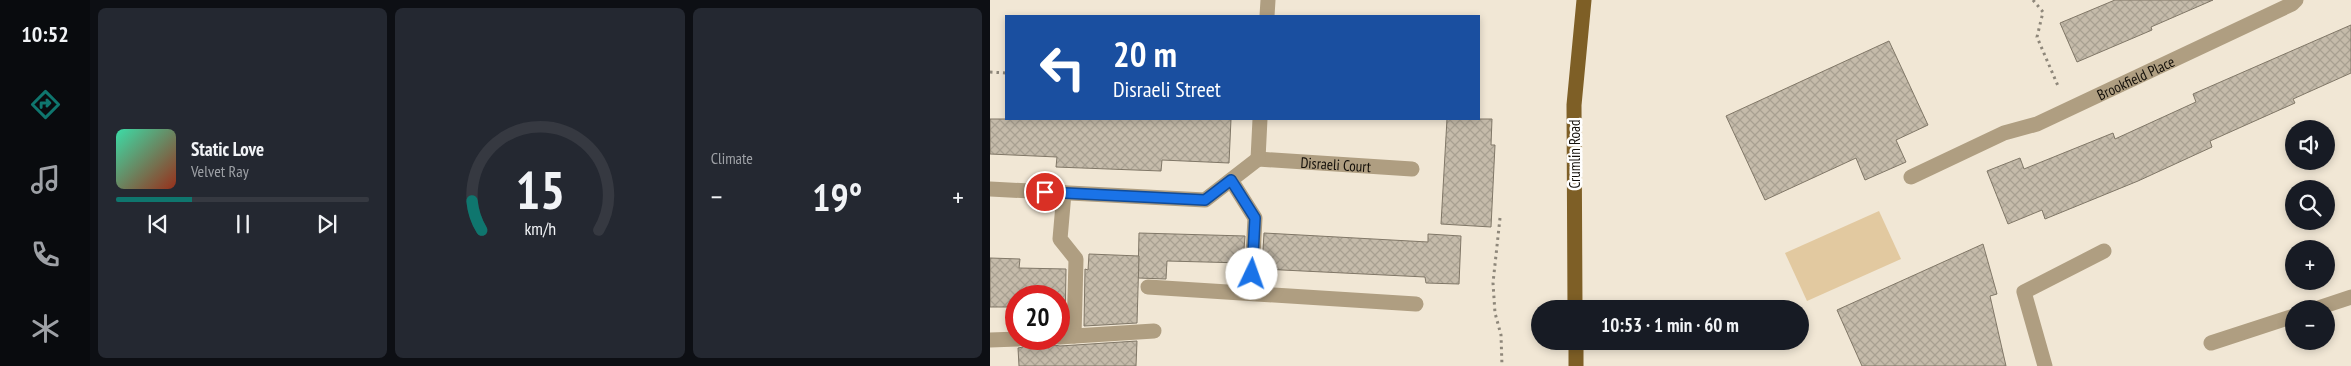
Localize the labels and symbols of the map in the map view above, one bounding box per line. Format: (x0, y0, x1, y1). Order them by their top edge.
street label: Brookfield Place (2094, 51, 2177, 104)
street label: Crumlin Road (1565, 119, 1584, 189)
street label: Disraeli Court (1300, 152, 1372, 176)
pin (1024, 171, 1066, 213)
position arrow (1225, 247, 1277, 299)
speed limit sign: 20 (1005, 285, 1070, 350)

